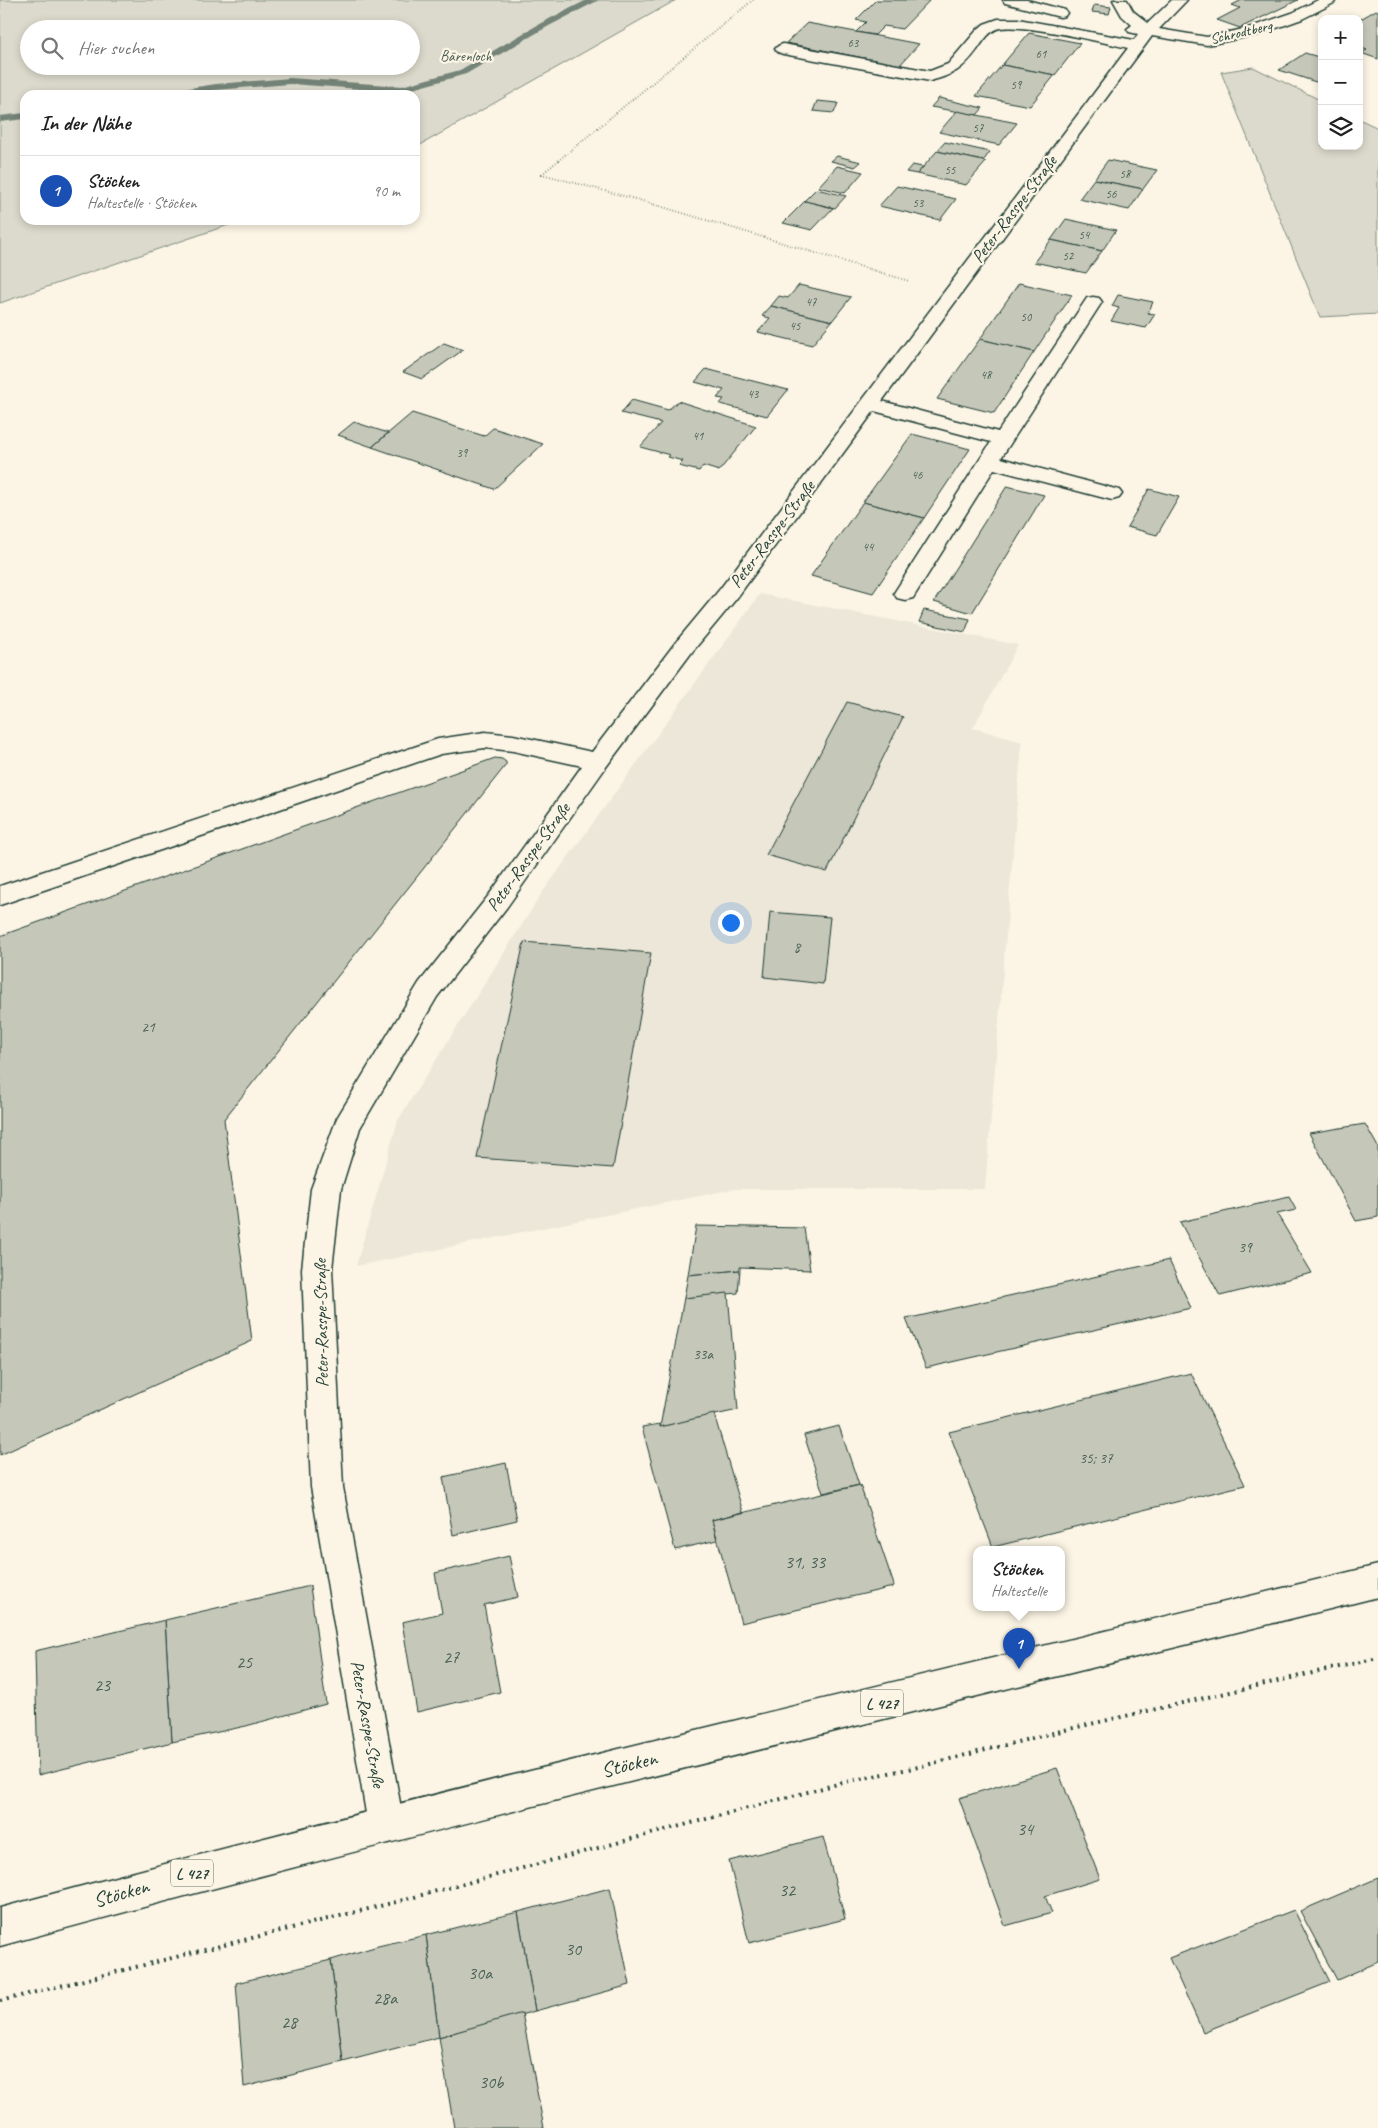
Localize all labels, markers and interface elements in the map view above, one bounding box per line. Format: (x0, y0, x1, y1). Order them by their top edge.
map controls (1318, 15, 1363, 150)
button: + (1318, 15, 1363, 60)
street label: Schrodtberg (1208, 16, 1275, 49)
search box (20, 20, 420, 75)
icon: search (38, 34, 66, 62)
house number: 63 (848, 35, 860, 51)
text: Hier suchen (78, 36, 154, 60)
house number: 61 (1036, 46, 1047, 62)
park label: Bärenloch (440, 47, 493, 66)
button: − (1318, 60, 1363, 105)
house number: 59 (1011, 77, 1023, 93)
button: layers (1318, 105, 1363, 150)
text: In der Nähe (40, 110, 130, 136)
house number: 57 (973, 120, 984, 136)
street label: Peter-Rasspe-Straße (967, 150, 1062, 267)
house number: 55 (945, 162, 956, 178)
house number: 58 (1120, 166, 1132, 182)
text: Stöcken (87, 169, 139, 193)
text: 1 (52, 181, 60, 201)
text: 90 m (373, 181, 400, 201)
house number: 56 (1106, 186, 1117, 202)
text: Haltestelle · Stöcken (87, 193, 196, 213)
house number: 53 (913, 195, 925, 211)
house number: 54 (1079, 227, 1091, 243)
house number: 52 (1063, 248, 1075, 264)
house number: 47 (806, 294, 817, 310)
house number: 50 (1021, 309, 1033, 325)
house number: 45 (790, 318, 801, 334)
house number: 48 (981, 367, 993, 383)
house number: 43 (748, 386, 760, 402)
house number: 41 (693, 428, 704, 444)
house number: 39 (457, 445, 469, 461)
house number: 46 (912, 467, 923, 483)
street label: Peter-Rasspe-Straße (725, 475, 820, 592)
house number: 44 (863, 539, 875, 555)
street label: Peter-Rasspe-Straße (481, 798, 575, 915)
your location (718, 910, 744, 936)
house number: 8 (794, 938, 802, 957)
house number: 21 (141, 1018, 156, 1037)
house number: 39 (1238, 1238, 1253, 1257)
street label: Peter-Rasspe-Straße (309, 1257, 333, 1387)
house number: 33a (693, 1345, 714, 1364)
house number: 35; 37 (1079, 1449, 1114, 1468)
popup (973, 1546, 1065, 1611)
house number: 31, 33 (785, 1551, 827, 1573)
text: Stöcken (991, 1557, 1043, 1581)
text: Haltestelle (991, 1581, 1047, 1601)
pin: 1 (1003, 1628, 1035, 1669)
house number: 27 (443, 1646, 460, 1668)
house number: 25 (236, 1651, 253, 1673)
street label: Peter-Rasspe-Straße (346, 1659, 390, 1790)
house number: 23 (94, 1674, 112, 1696)
road number: L 427 (861, 1690, 903, 1716)
street label: Stöcken (598, 1744, 661, 1783)
house number: 34 (1017, 1818, 1035, 1840)
road number: L 427 (171, 1860, 213, 1886)
street label: Stöcken (90, 1872, 153, 1913)
house number: 32 (779, 1879, 797, 1901)
house number: 30 (565, 1938, 583, 1960)
house number: 30a (468, 1962, 493, 1984)
house number: 28a (373, 1987, 398, 2009)
house number: 28 (281, 2011, 299, 2033)
house number: 30b (479, 2071, 504, 2093)

